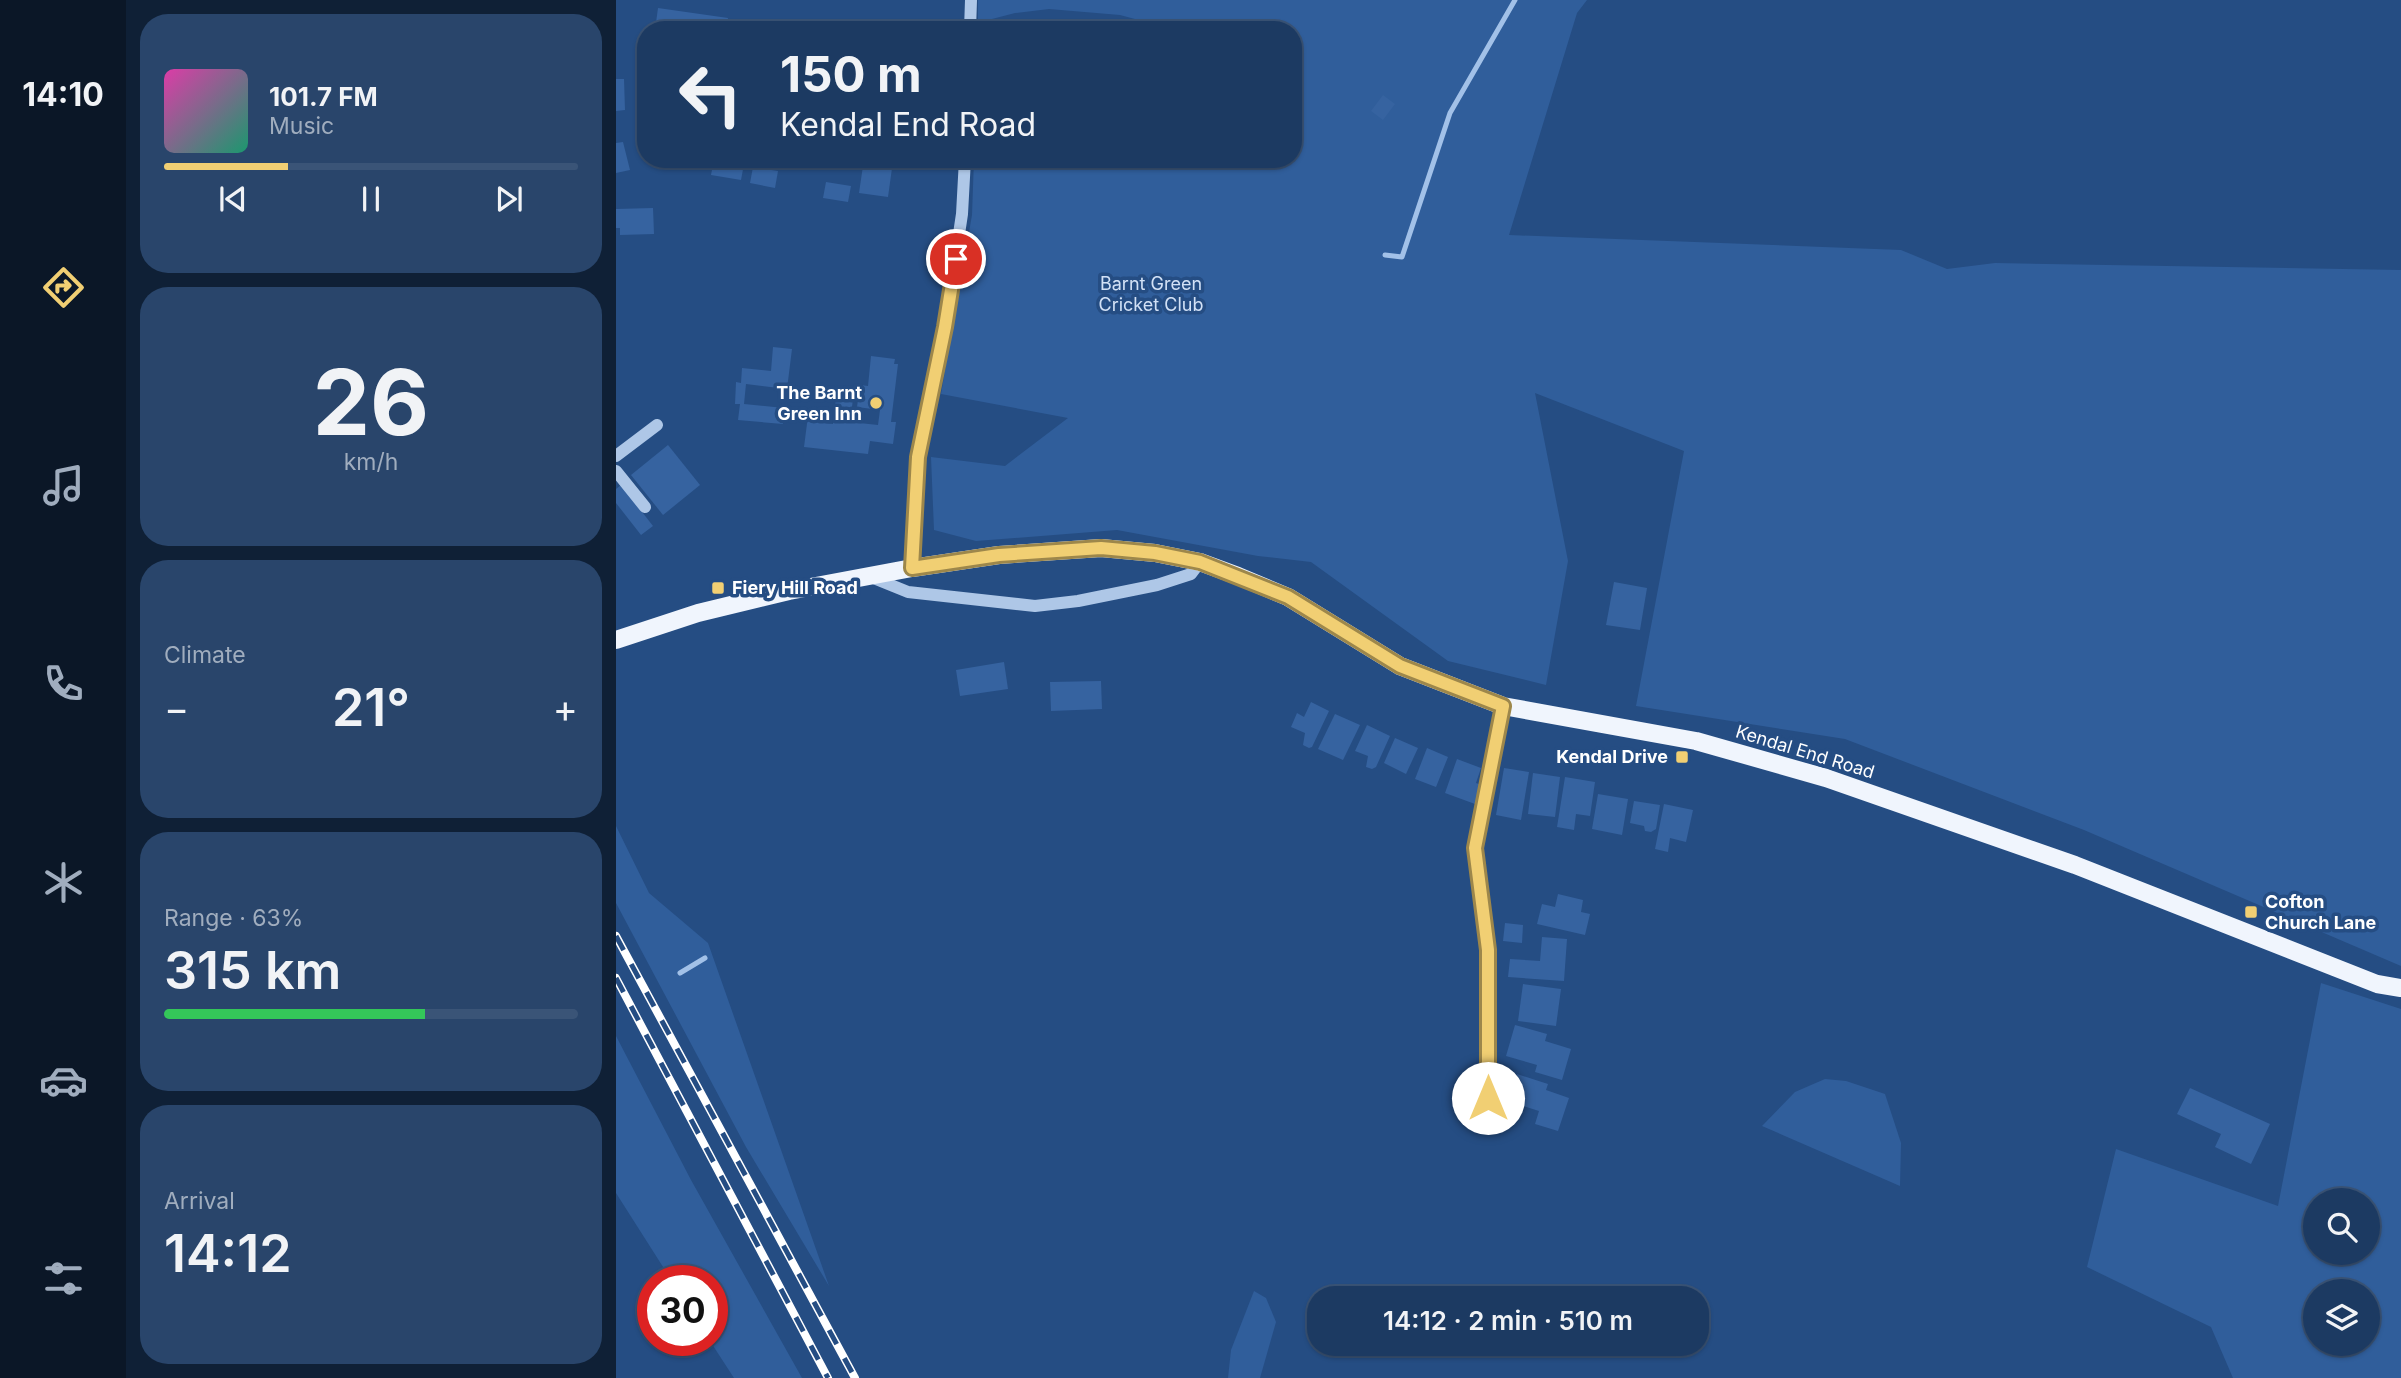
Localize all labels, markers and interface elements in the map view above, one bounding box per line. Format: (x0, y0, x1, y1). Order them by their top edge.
text: 150 m (780, 45, 922, 104)
icon: left (665, 49, 756, 140)
text: 14:10 (22, 75, 104, 114)
text: 101.7 FM (269, 81, 378, 112)
text: Kendal End Road (780, 105, 1036, 144)
text: Music (269, 112, 334, 140)
icon: previous (214, 180, 252, 218)
icon: pause (352, 180, 390, 218)
icon: next (490, 180, 528, 218)
pin (926, 229, 986, 289)
icon: arrive (937, 240, 975, 278)
icon: directions (39, 263, 88, 312)
park label: Barnt Green Cricket Club (1099, 273, 1203, 315)
text: 26 (313, 347, 429, 457)
place label: The Barnt Green Inn (776, 382, 862, 424)
marker: The Barnt Green Inn (868, 395, 884, 411)
text: km/h (344, 448, 398, 476)
icon: music (39, 461, 88, 510)
place label: Fiery Hill Road (732, 577, 858, 598)
marker: Fiery Hill Road (710, 580, 726, 596)
text: Climate (164, 641, 246, 669)
icon: phone (39, 659, 88, 708)
text: 21° (332, 676, 410, 739)
text: − (164, 685, 189, 731)
text: + (553, 685, 578, 731)
street label: Kendal End Road (1733, 720, 1877, 783)
place label: Kendal Drive (1556, 746, 1668, 767)
marker: Kendal Drive (1674, 749, 1690, 765)
icon: climate (39, 858, 88, 907)
place label: Cofton Church Lane (2265, 891, 2377, 933)
text: Range · 63% (164, 904, 303, 932)
marker: Cofton Church Lane (2243, 904, 2259, 920)
text: 315 km (164, 939, 341, 1002)
icon: car (39, 1056, 88, 1105)
position arrow (1451, 1061, 1525, 1135)
text: Arrival (164, 1187, 235, 1215)
map controls (2303, 1188, 2380, 1356)
button: search (2303, 1188, 2380, 1265)
text: 14:12 (164, 1222, 292, 1285)
icon: filters (39, 1254, 88, 1303)
speed limit sign: 30 (637, 1265, 728, 1356)
button: layers (2303, 1279, 2380, 1356)
text: 14:12 · 2 min · 510 m (1383, 1305, 1633, 1336)

